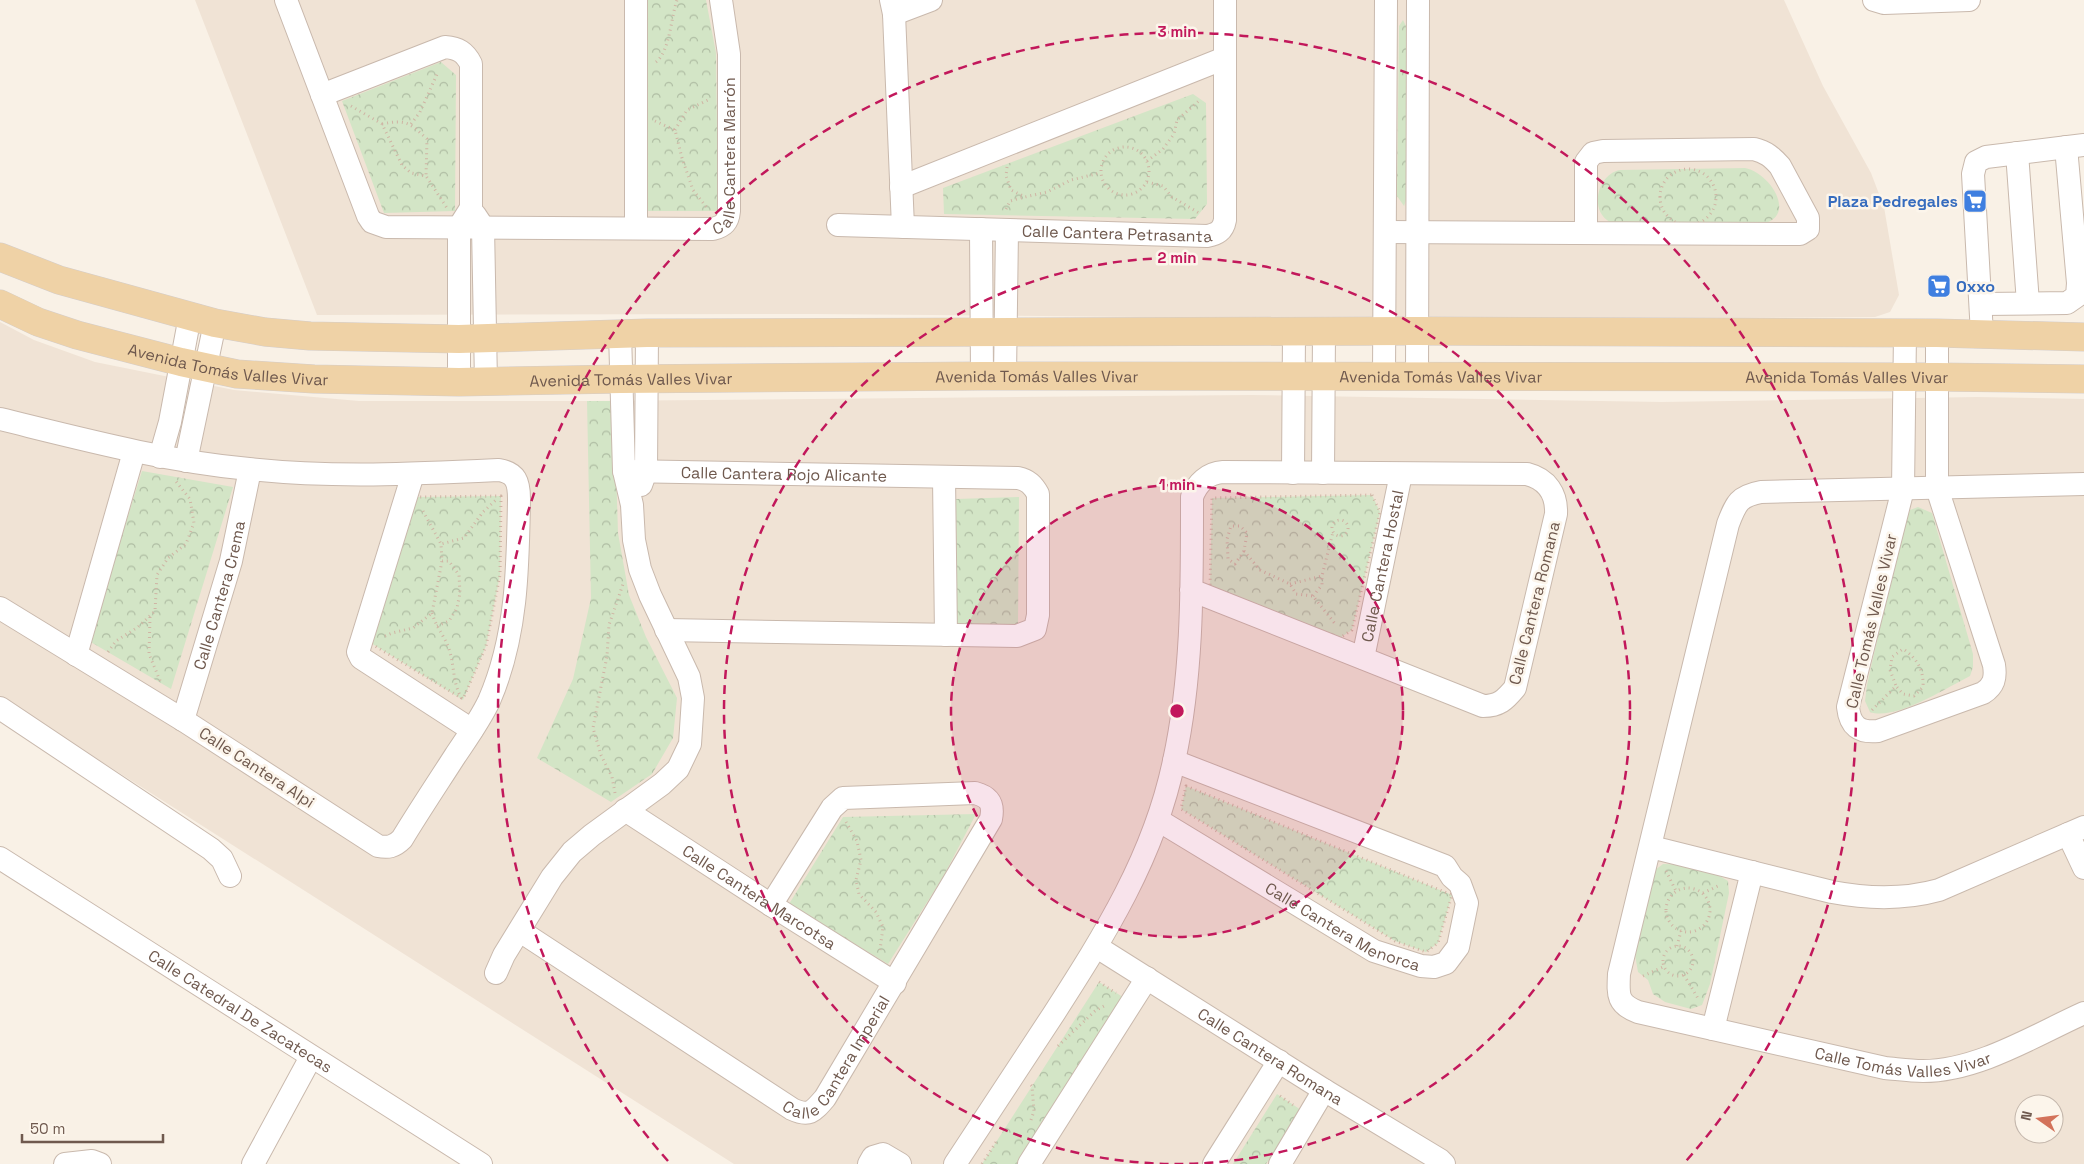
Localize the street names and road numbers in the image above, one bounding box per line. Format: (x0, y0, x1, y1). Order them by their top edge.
street label: Calle Cantera Marrón (709, 77, 740, 240)
street label: Calle Cantera Petrasanta (1021, 220, 1214, 248)
street label: Avenida Tomás Valles Vivar (126, 339, 329, 390)
street label: Avenida Tomás Valles Vivar (935, 366, 1138, 387)
street label: Avenida Tomás Valles Vivar (1339, 366, 1542, 388)
street label: Avenida Tomás Valles Vivar (1745, 367, 1949, 388)
street label: Avenida Tomás Valles Vivar (529, 368, 733, 392)
street label: Calle Cantera Rojo Alicante (681, 462, 887, 487)
street label: Calle Cantera Hostal (1357, 488, 1408, 644)
street label: Calle Cantera Crema (189, 519, 250, 673)
street label: Calle Cantera Romana (1504, 519, 1565, 687)
street label: Calle Tomás Valles Vivar (1841, 532, 1902, 711)
street label: Calle Cantera Alpi (195, 722, 318, 813)
street label: Calle Cantera Marcotsa (678, 840, 840, 954)
street label: Calle Cantera Menorca (1261, 878, 1423, 976)
street label: Calle Catedral De Zacatecas (144, 945, 336, 1078)
street label: Calle Cantera Imperial (778, 992, 895, 1124)
street label: Calle Cantera Romana (1194, 1003, 1347, 1110)
street label: Calle Tomás Valles Vivar (1813, 1042, 1994, 1082)

